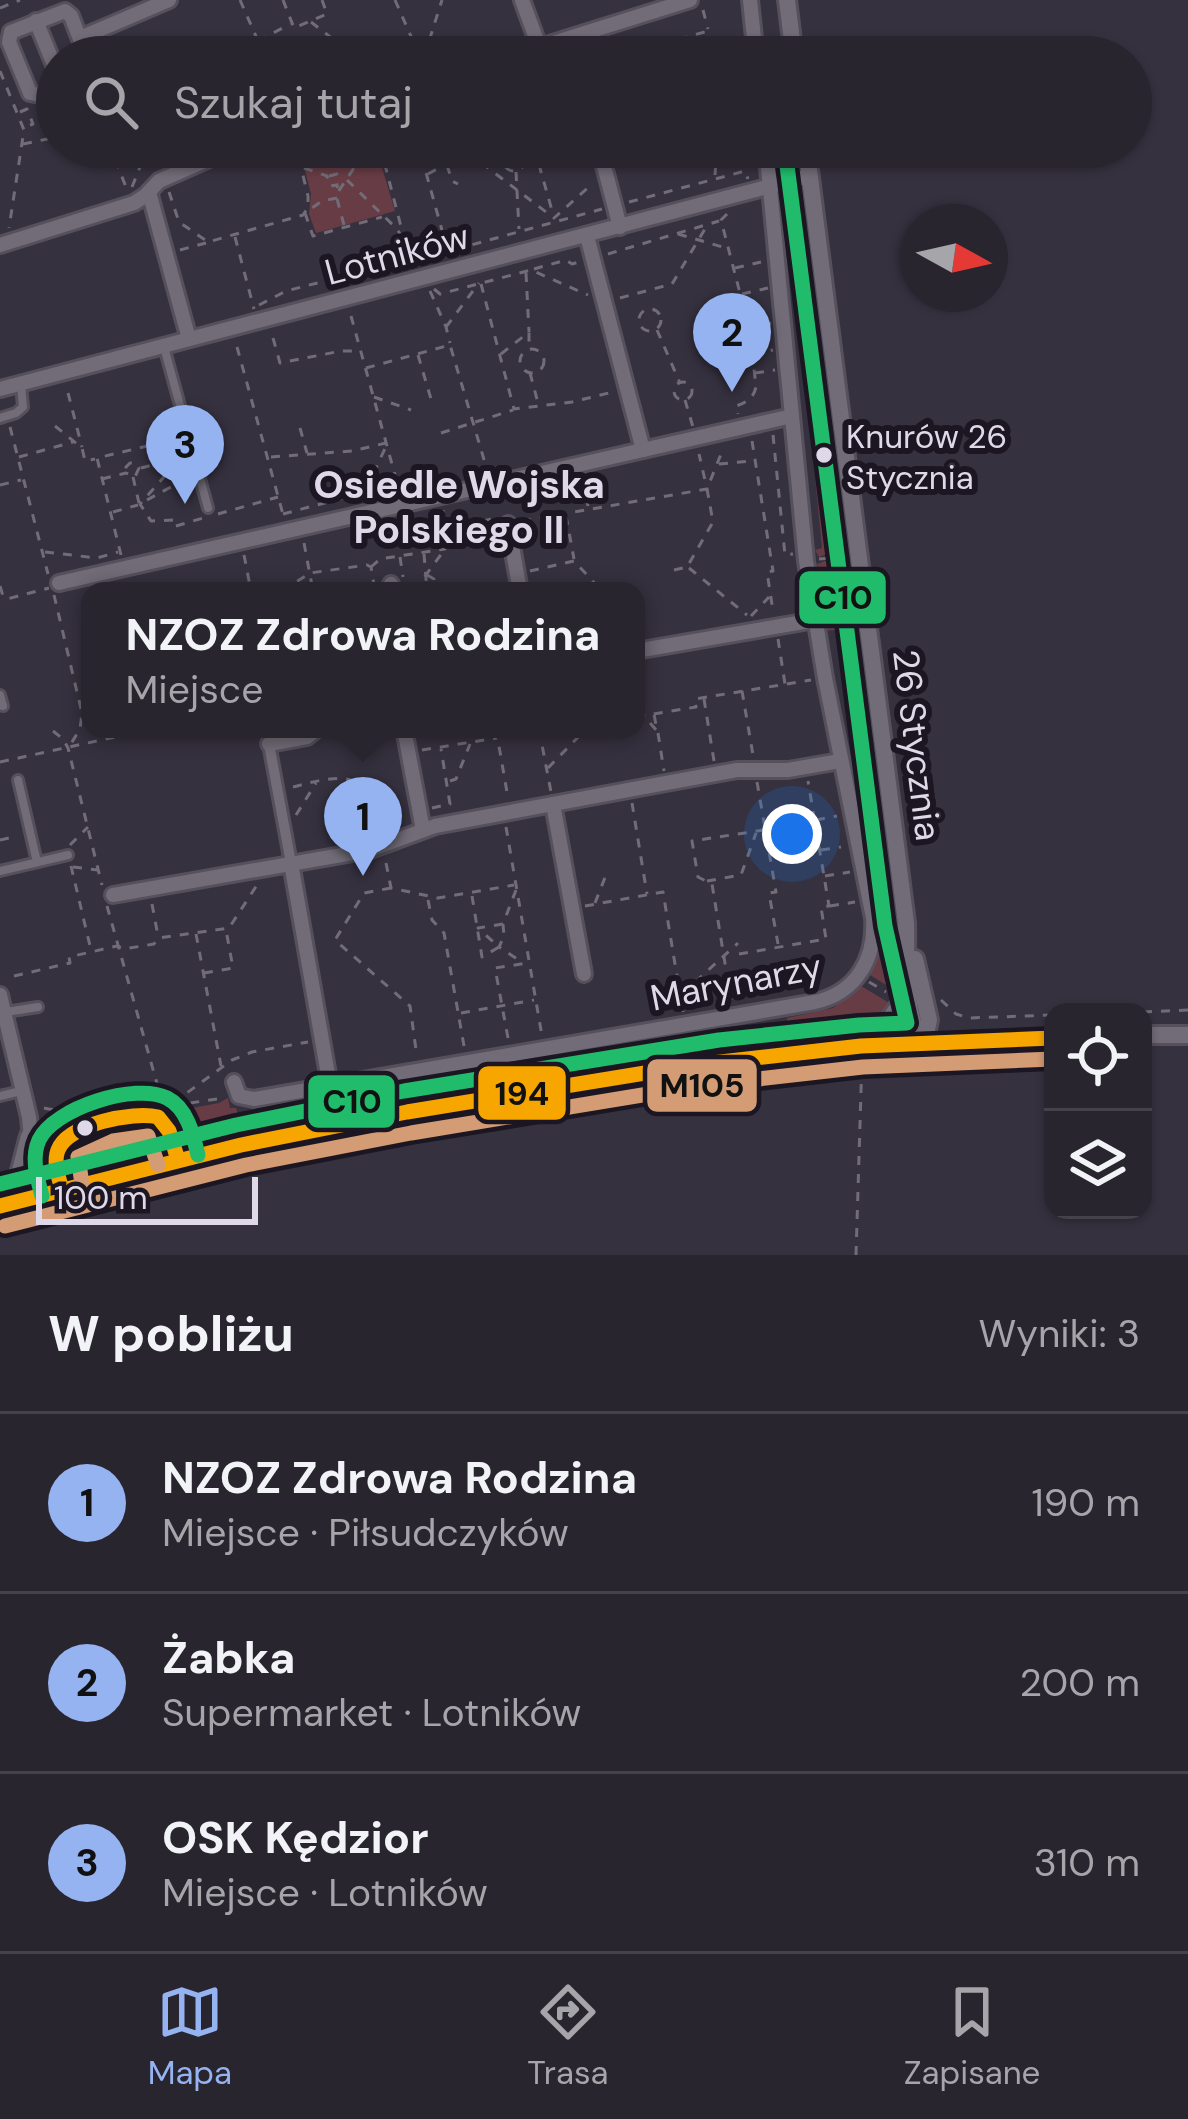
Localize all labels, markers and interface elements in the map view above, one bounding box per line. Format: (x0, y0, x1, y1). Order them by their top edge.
search box (36, 36, 1152, 168)
icon: search (78, 69, 144, 135)
text: Szukaj tutaj (174, 73, 413, 132)
north arrow (900, 204, 1008, 312)
street label: Lotników (320, 212, 474, 296)
pin: 2 (693, 293, 771, 392)
pin: 3 (146, 405, 224, 504)
place label: Knurów 26 Stycznia (846, 415, 1007, 499)
marker: Knurów 26 Stycznia (813, 444, 835, 466)
district label: Osiedle Wojska Polskiego II (313, 459, 605, 555)
line badge: C10 (797, 569, 888, 626)
text: C10 (813, 576, 873, 619)
popup (81, 582, 645, 738)
text: NZOZ Zdrowa Rodzina (125, 605, 601, 664)
street label: 26 Stycznia (882, 647, 952, 843)
text: Miejsce (125, 664, 263, 715)
pin: 1 (324, 777, 402, 876)
your location (762, 804, 822, 864)
street label: Marynarzy (646, 942, 826, 1022)
map controls (1044, 1003, 1152, 1219)
button: locate (1044, 1003, 1152, 1111)
line badge: M105 (645, 1057, 759, 1114)
line badge: 194 (476, 1064, 568, 1122)
text: M105 (659, 1064, 745, 1107)
text: 194 (495, 1072, 549, 1115)
line badge: C10 (306, 1073, 397, 1130)
text: C10 (322, 1080, 382, 1123)
button: layers (1044, 1111, 1152, 1219)
unlabelled marker (74, 1117, 96, 1139)
scale bar (36, 1171, 258, 1224)
text: 100 m (54, 1176, 148, 1219)
text: W pobliżu (48, 1300, 294, 1367)
text: Wyniki: 3 (979, 1308, 1140, 1359)
text: NZOZ Zdrowa Rodzina (162, 1448, 637, 1507)
text: 1 (80, 1477, 94, 1528)
text: 190 m (1032, 1477, 1140, 1528)
text: Miejsce · Piłsudczyków (162, 1507, 569, 1558)
text: Żabka (162, 1628, 295, 1687)
text: 2 (76, 1657, 98, 1708)
text: 200 m (1019, 1657, 1140, 1708)
text: Supermarket · Lotników (162, 1687, 581, 1738)
text: OSK Kędzior (162, 1808, 429, 1867)
text: 3 (75, 1837, 99, 1888)
text: 310 m (1034, 1837, 1140, 1888)
text: Miejsce · Lotników (162, 1867, 488, 1918)
tab: Mapa (148, 1979, 232, 2094)
tab: Trasa (527, 1979, 609, 2094)
tab: Zapisane (904, 1979, 1040, 2094)

